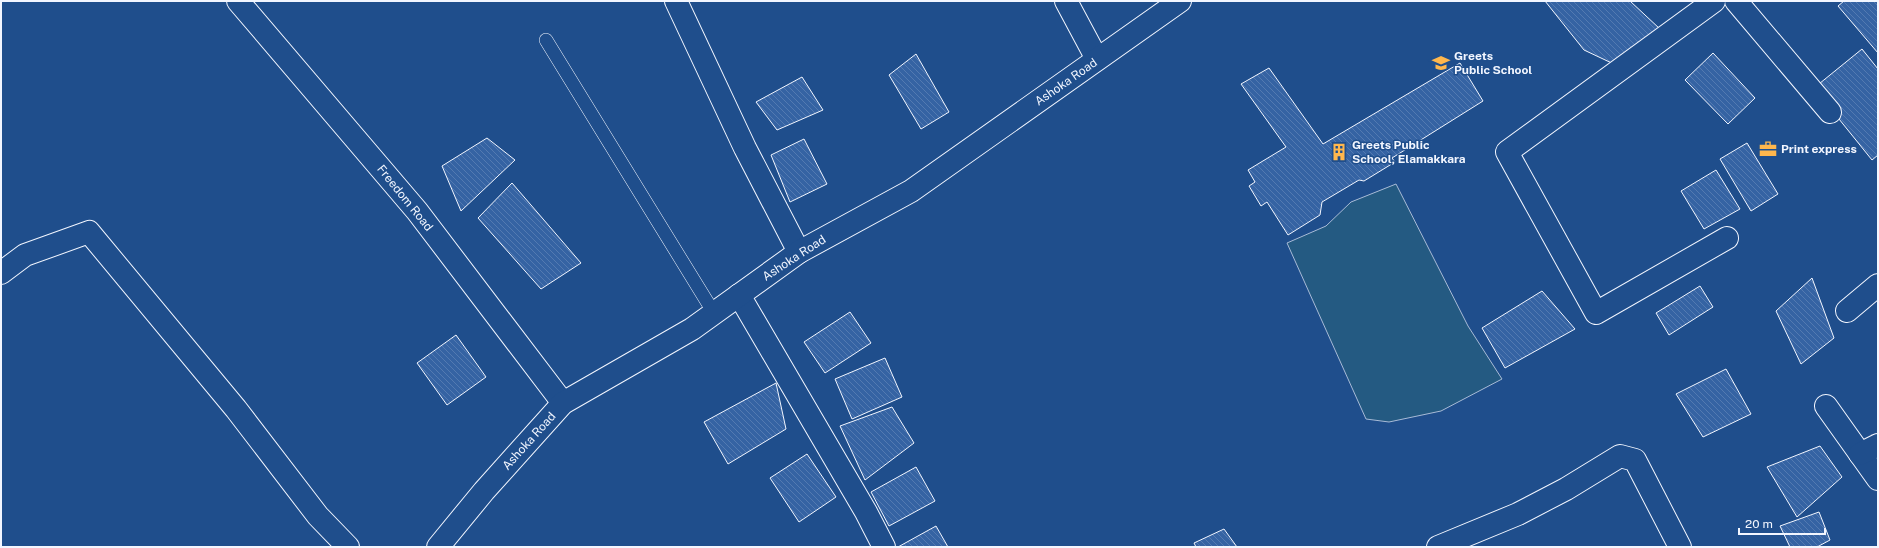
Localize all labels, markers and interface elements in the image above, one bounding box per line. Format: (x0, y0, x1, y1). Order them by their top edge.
place label: Greets Public School (1454, 49, 1532, 77)
school or university icon: Greets Public School (1431, 53, 1451, 73)
street label: Ashoka Road (1032, 55, 1100, 109)
place label: Greets Public School, Elamakkara (1352, 138, 1466, 166)
office icon: Print express (1758, 139, 1778, 159)
building icon: Greets Public School, Elamakkara (1329, 142, 1349, 162)
place label: Print express (1781, 142, 1857, 156)
street label: Freedom Road (374, 162, 436, 234)
street label: Ashoka Road (760, 232, 828, 284)
street label: Ashoka Road (499, 409, 559, 473)
scale bar (1739, 510, 1825, 536)
text: 20 m (1745, 517, 1773, 531)

